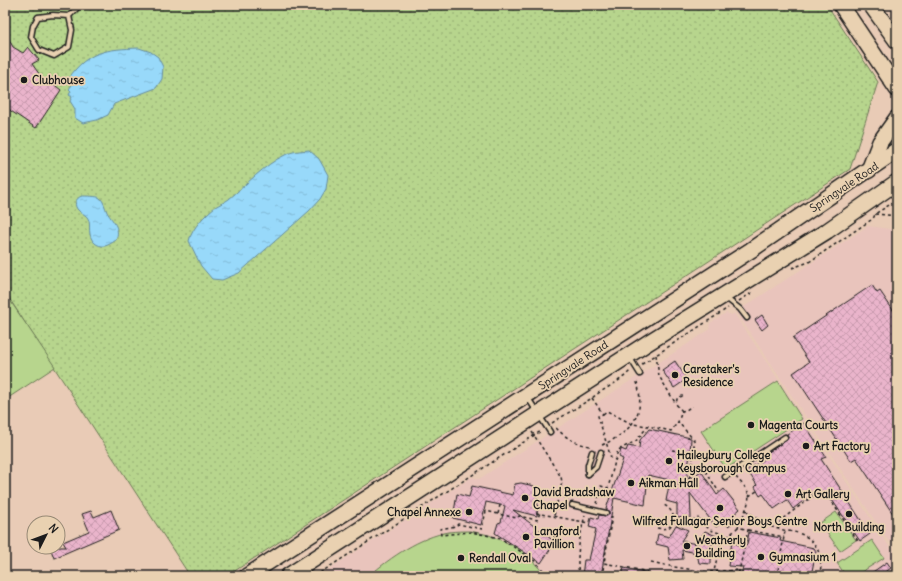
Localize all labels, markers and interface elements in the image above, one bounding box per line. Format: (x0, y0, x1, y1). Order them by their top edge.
place label: Clubhouse (32, 73, 84, 87)
marker: Clubhouse (19, 75, 29, 85)
street label: Springvale Road (807, 158, 882, 215)
street label: Springvale Road (536, 337, 611, 393)
place label: Caretaker's Residence (683, 362, 740, 389)
marker: Caretaker's Residence (670, 370, 680, 380)
place label: Magenta Courts (759, 418, 838, 433)
marker: Magenta Courts (746, 420, 756, 430)
place label: Art Factory (814, 439, 870, 454)
marker: Art Factory (801, 441, 811, 451)
place label: Haileybury College Keysborough Campus (677, 448, 786, 476)
marker: Haileybury College Keysborough Campus (664, 456, 674, 466)
place label: Aikman Hall (639, 476, 698, 490)
marker: Aikman Hall (626, 478, 636, 488)
place label: David Bradshaw Chapel (533, 485, 615, 513)
place label: Art Gallery (796, 487, 850, 502)
marker: Art Gallery (783, 489, 793, 499)
marker: David Bradshaw Chapel (520, 493, 530, 503)
marker: Wilfred Fullagar Senior Boys Centre (715, 503, 725, 513)
place label: Chapel Annexe (387, 505, 461, 520)
marker: Chapel Annexe (464, 507, 474, 517)
marker: North Building (844, 509, 854, 519)
place label: Wilfred Fullagar Senior Boys Centre (633, 514, 808, 529)
north arrow (26, 515, 66, 555)
place label: North Building (814, 520, 884, 535)
text: N (46, 521, 61, 536)
place label: Langford Pavillion (534, 524, 580, 551)
marker: Langford Pavillion (521, 532, 531, 542)
place label: Weatherly Building (695, 533, 746, 561)
marker: Weatherly Building (682, 541, 692, 551)
place label: Gymnasium 1 (769, 550, 836, 565)
place label: Rendall Oval (469, 551, 531, 565)
marker: Gymnasium 1 (756, 552, 766, 562)
marker: Rendall Oval (456, 553, 466, 563)

